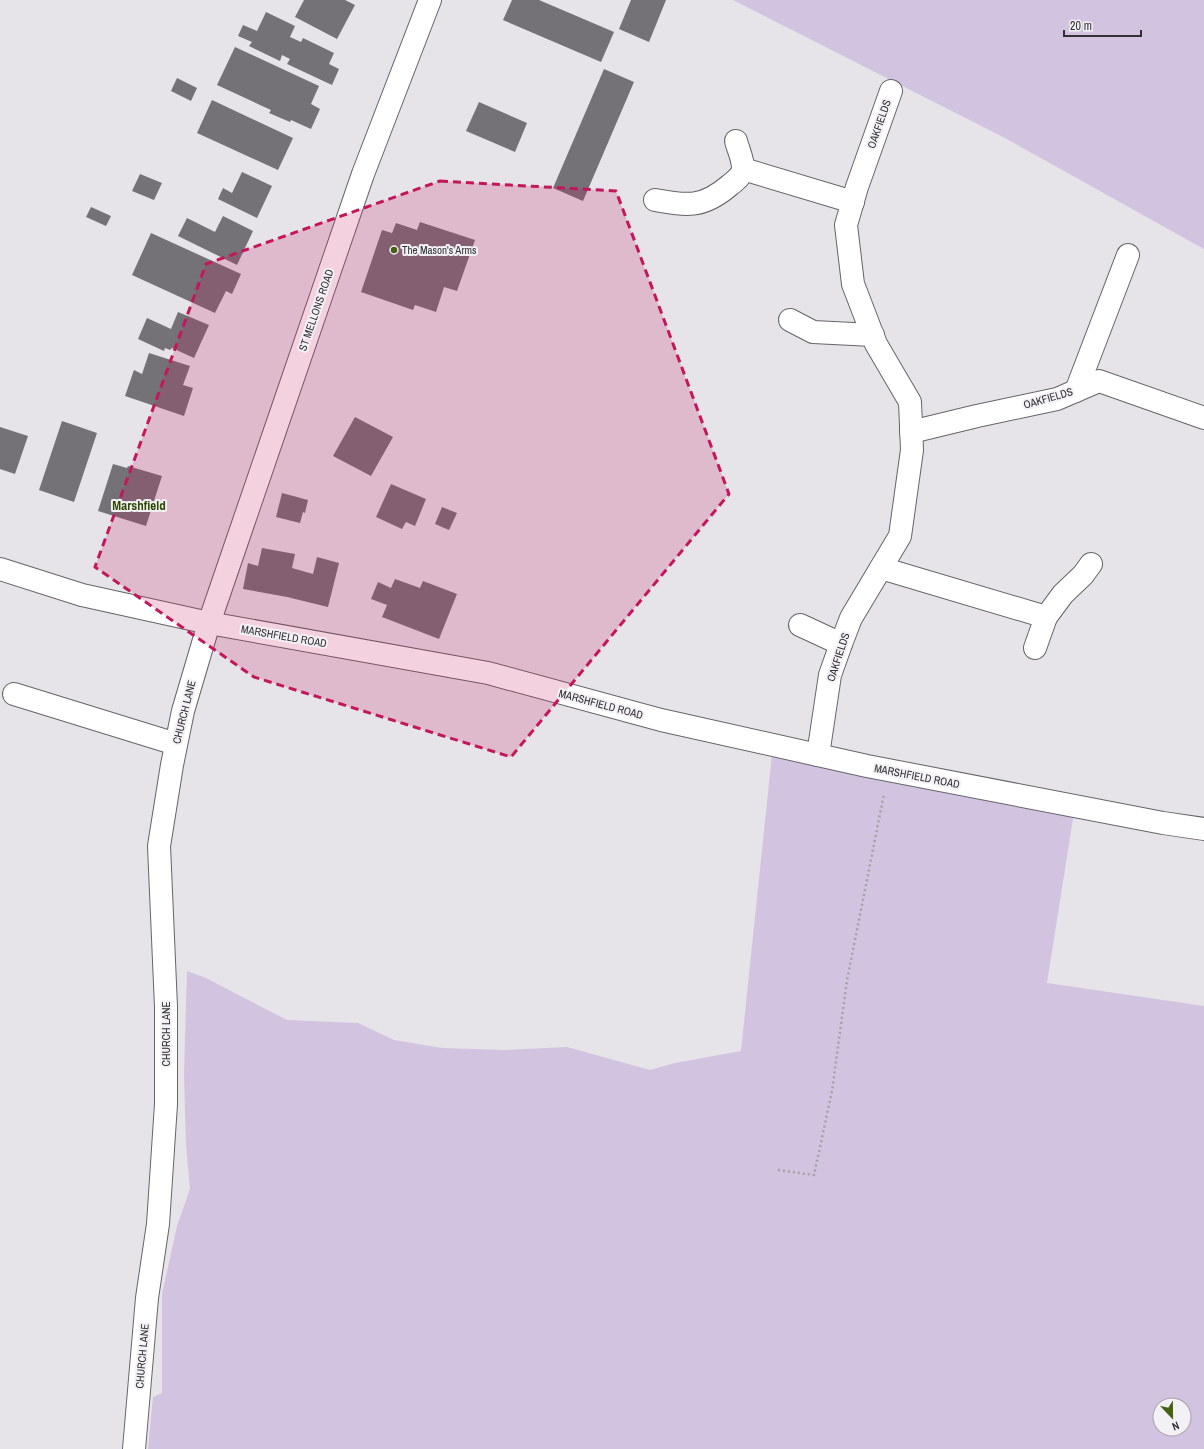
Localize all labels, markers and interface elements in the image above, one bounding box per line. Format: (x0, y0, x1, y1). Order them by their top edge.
scale bar (1064, 12, 1141, 38)
text: 20 m (1070, 18, 1092, 34)
street label: OAKFIELDS (864, 98, 894, 150)
place label: The Mason's Arms (402, 243, 477, 257)
marker: The Mason's Arms (389, 245, 399, 255)
street label: ST MELLONS ROAD (295, 267, 337, 353)
street label: OAKFIELDS (1022, 384, 1074, 412)
district label: Marshfield (112, 497, 166, 514)
street label: MARSHFIELD ROAD (240, 622, 328, 650)
street label: OAKFIELDS (824, 631, 852, 683)
street label: CHURCH LANE (169, 679, 199, 745)
street label: MARSHFIELD ROAD (557, 686, 645, 722)
street label: MARSHFIELD ROAD (873, 761, 961, 791)
street label: CHURCH LANE (159, 1001, 173, 1067)
street label: CHURCH LANE (132, 1323, 152, 1389)
north arrow (1152, 1397, 1192, 1437)
text: N (1170, 1419, 1181, 1434)

